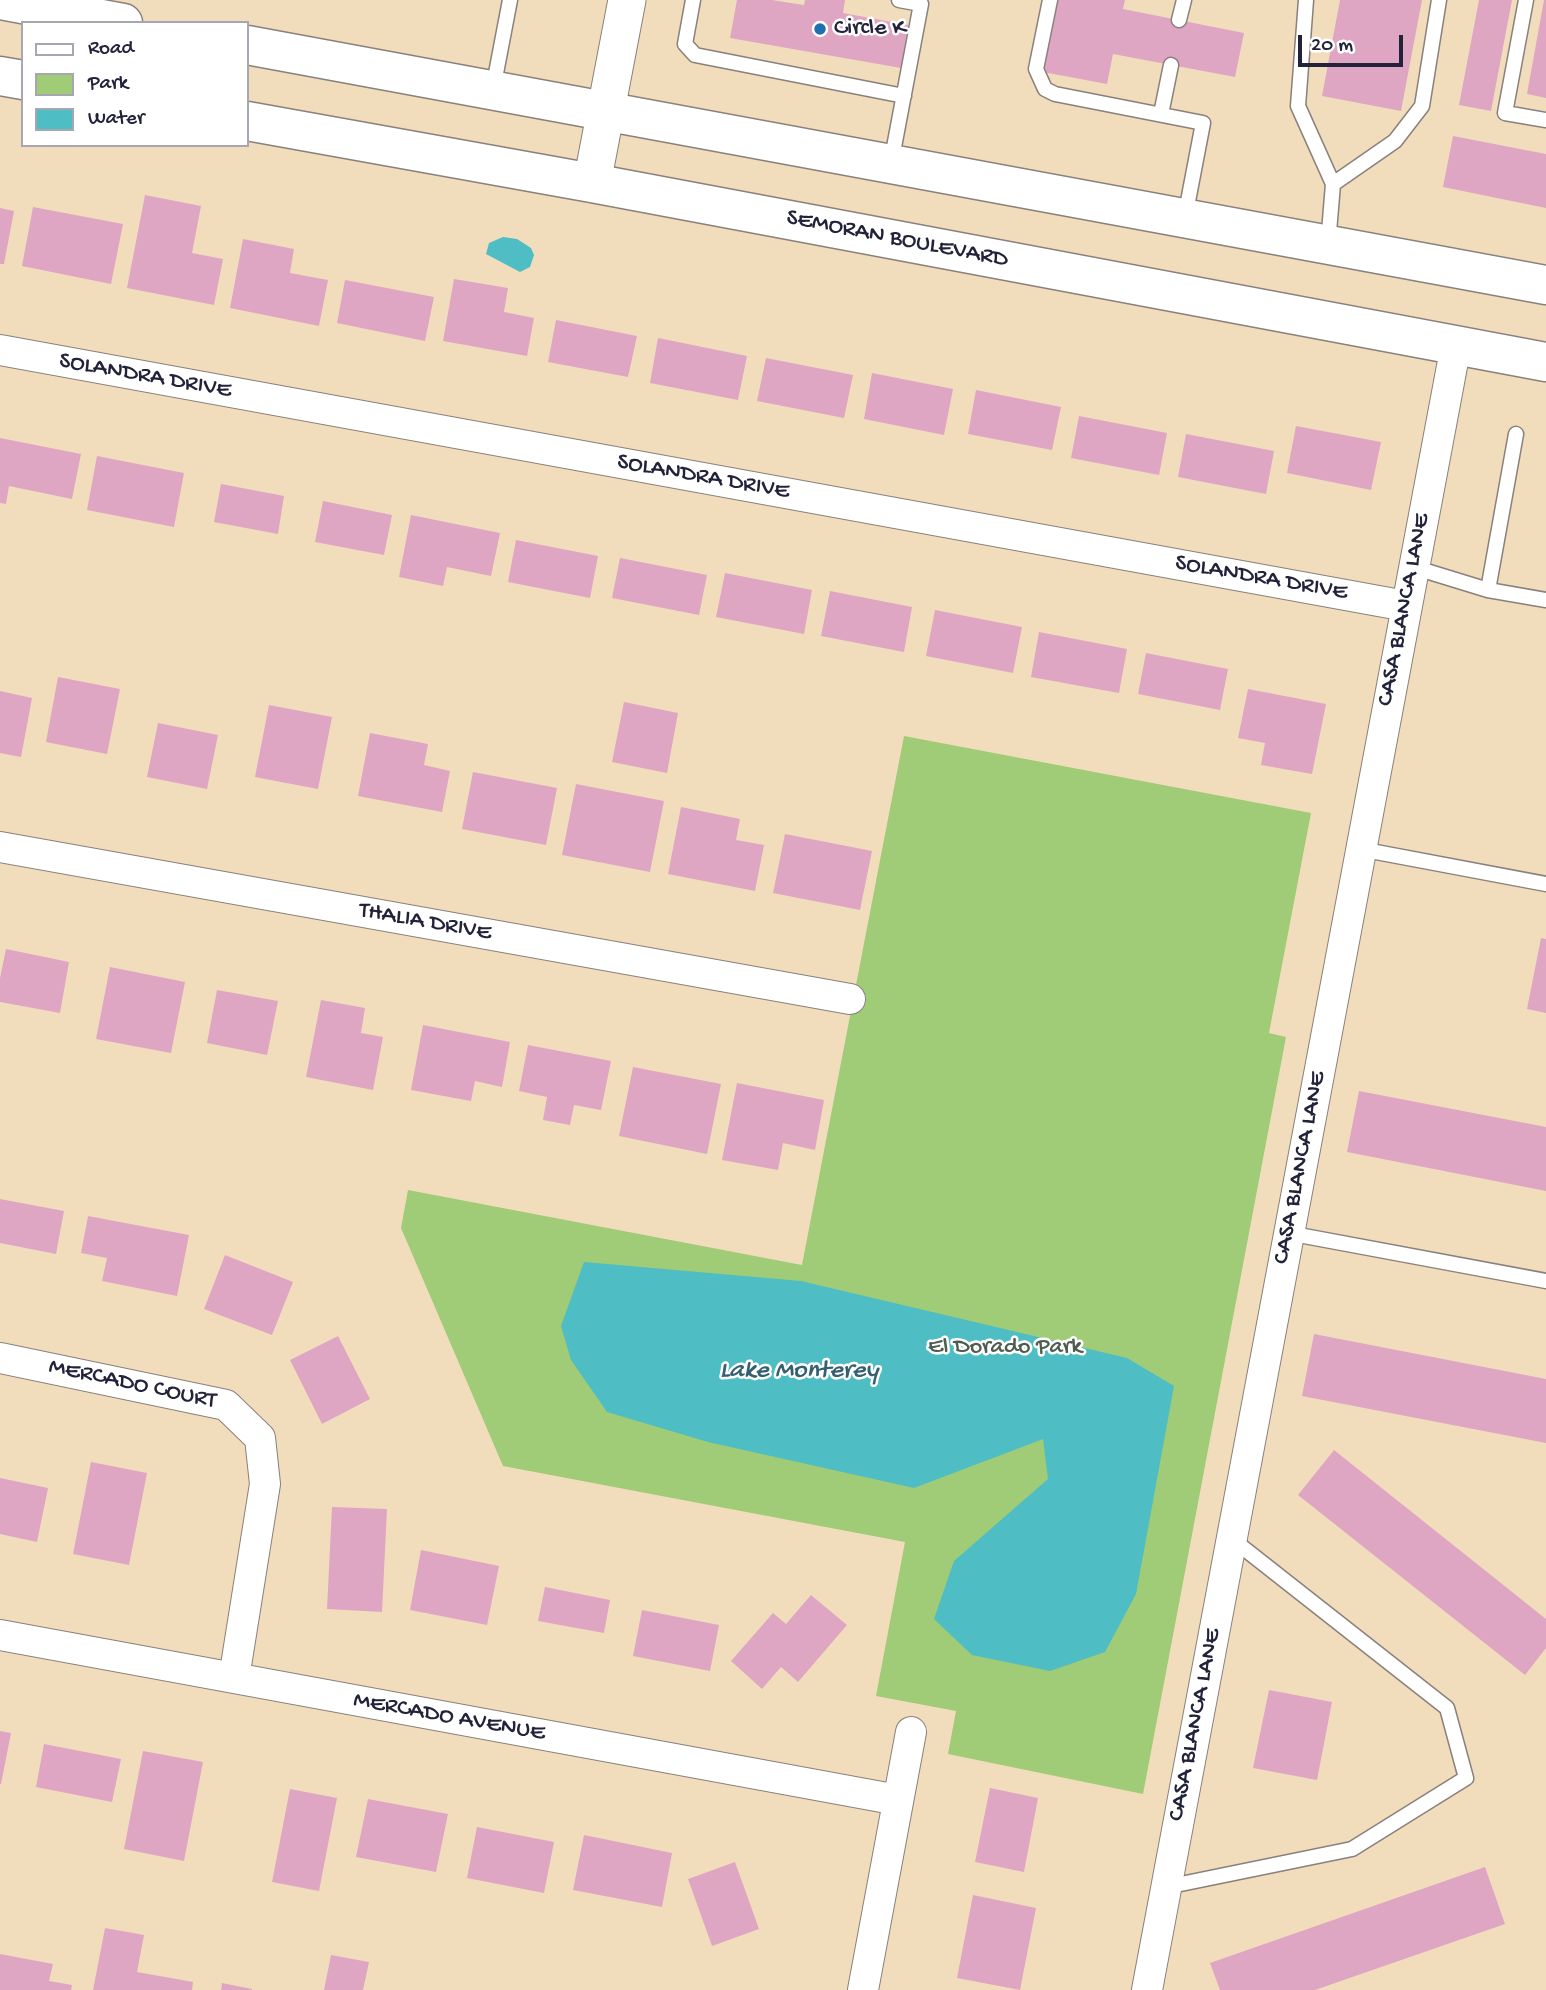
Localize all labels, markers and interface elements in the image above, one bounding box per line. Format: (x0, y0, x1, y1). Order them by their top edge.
place label: Circle K (834, 15, 905, 43)
legend (21, 21, 248, 147)
marker: Circle K (812, 21, 828, 37)
scale bar (1301, 21, 1406, 65)
text: 20 m (1311, 34, 1353, 59)
text: Road (88, 37, 134, 62)
text: Park (88, 72, 128, 97)
text: Water (88, 107, 144, 132)
street label: SEMORAN BOULEVARD (784, 204, 1010, 276)
street label: SOLANDRA DRIVE (57, 348, 233, 406)
street label: SOLANDRA DRIVE (615, 449, 791, 507)
street label: CASA BLANCA LANE (1372, 511, 1438, 709)
street label: SOLANDRA DRIVE (1173, 550, 1349, 608)
street label: THALIA DRIVE (357, 897, 493, 949)
street label: CASA BLANCA LANE (1268, 1069, 1334, 1267)
park label: El Dorado Park (928, 1334, 1082, 1362)
street label: MERCADO COURT (46, 1353, 218, 1417)
water label: Lake Monterey (720, 1356, 878, 1388)
street label: CASA BLANCA LANE (1163, 1626, 1229, 1824)
street label: MERCADO AVENUE (351, 1687, 547, 1749)

